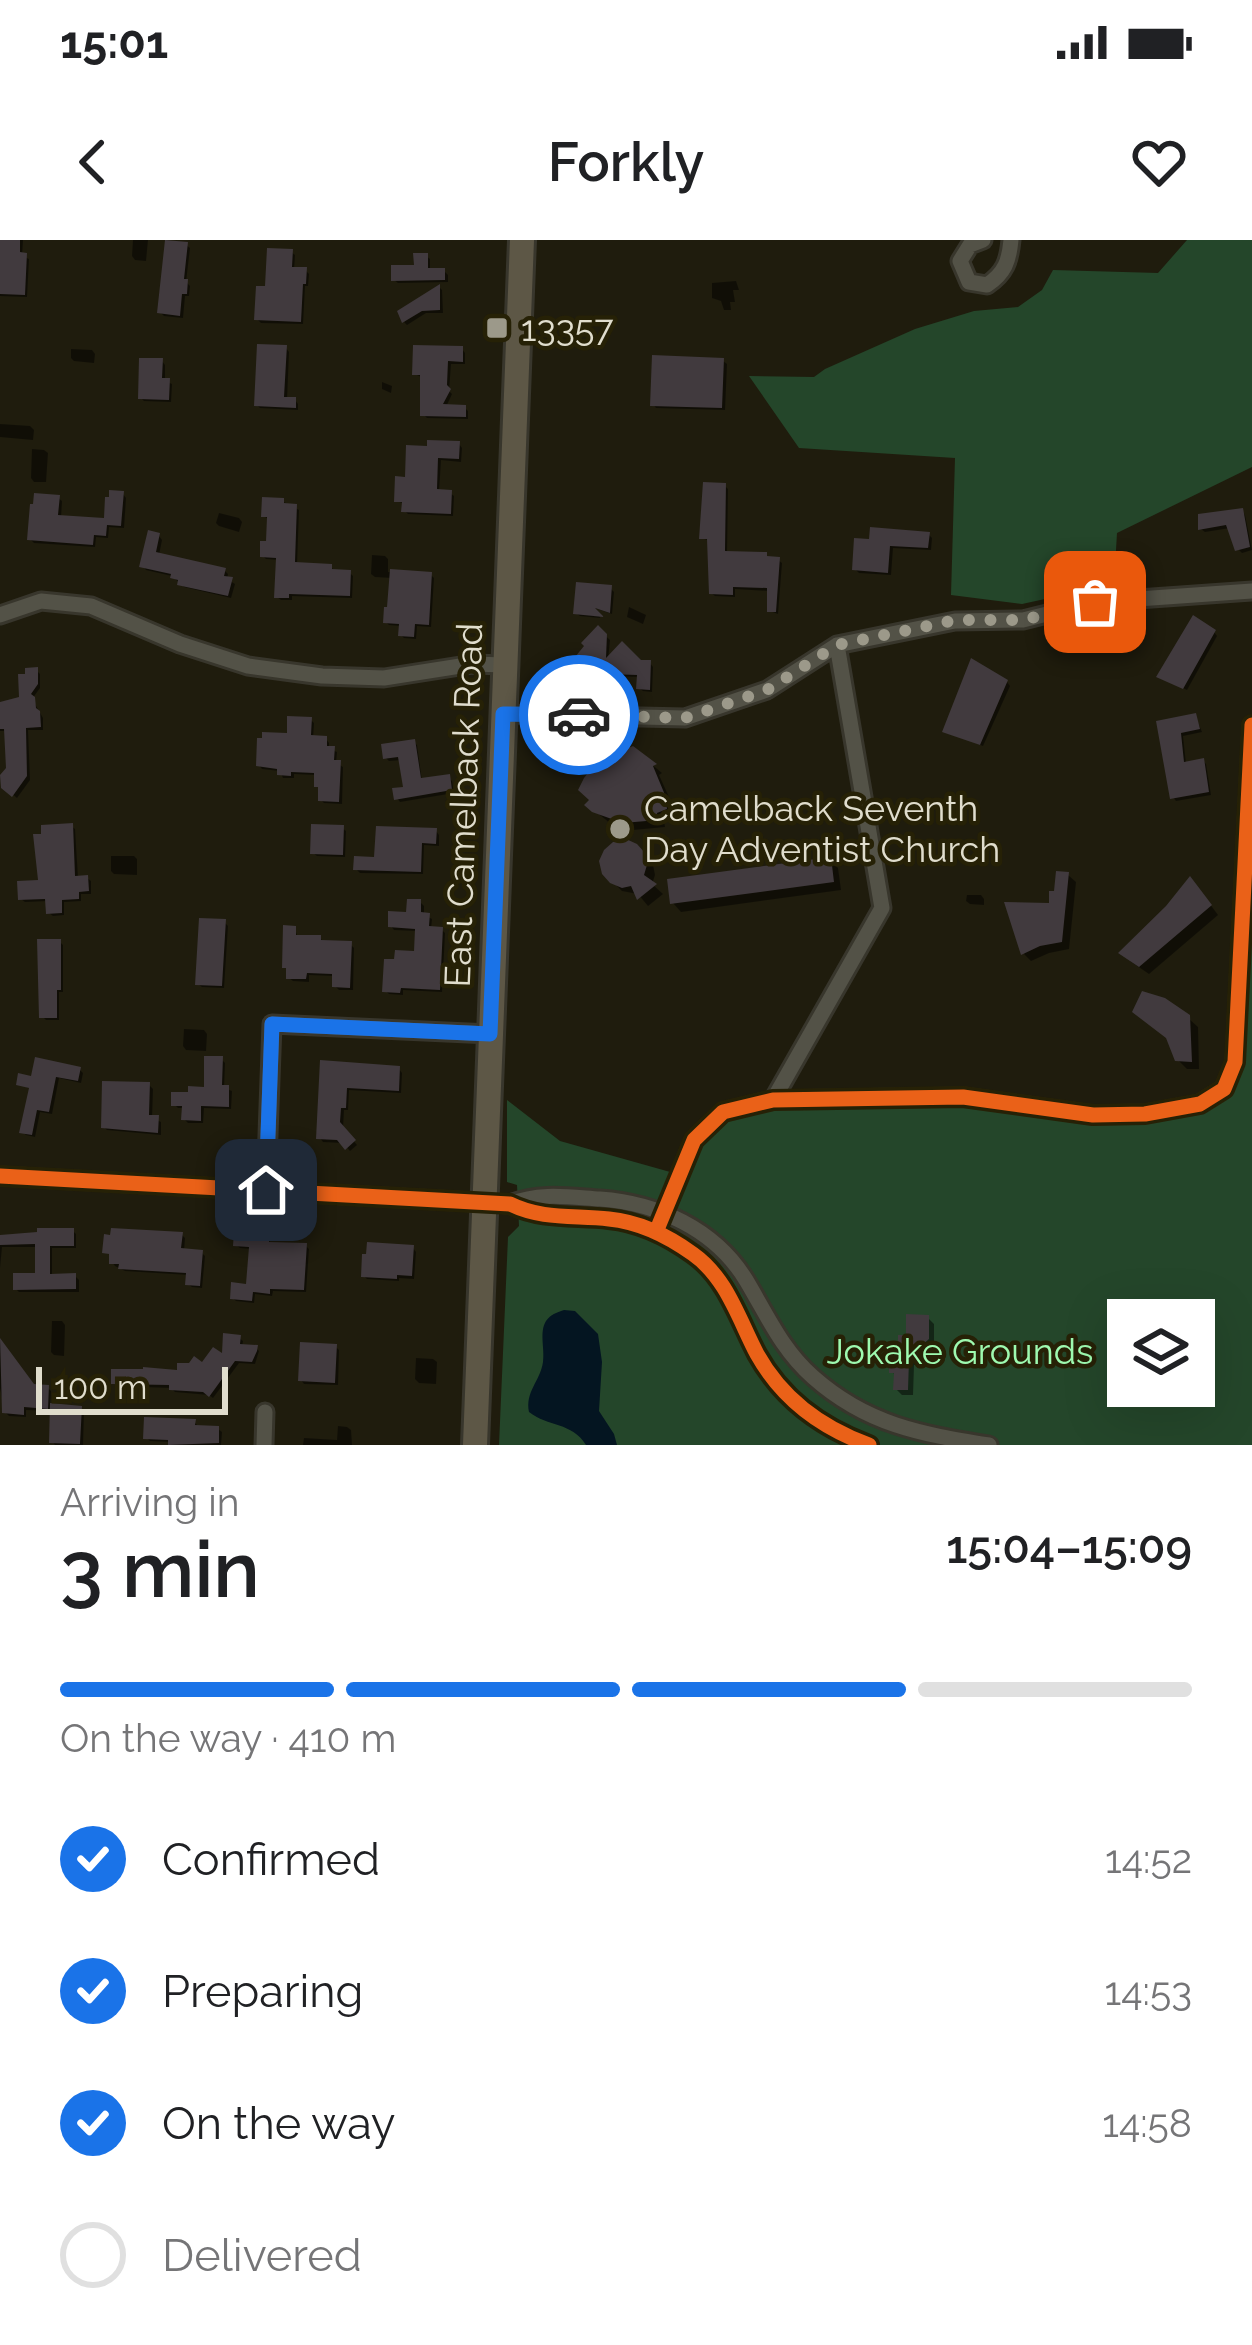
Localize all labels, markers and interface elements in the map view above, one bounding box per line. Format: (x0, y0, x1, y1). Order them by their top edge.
text: 15:01 (60, 16, 168, 69)
icon: back (60, 129, 126, 195)
icon: heart (1126, 129, 1192, 195)
text: Forkly (548, 130, 704, 194)
place label: 13357 (521, 307, 614, 349)
marker: 13357 (484, 315, 510, 341)
pin (1044, 551, 1146, 653)
icon: bag (1062, 569, 1128, 635)
street label: East Camelback Road (436, 622, 490, 988)
courier (519, 655, 639, 775)
icon: car (546, 682, 612, 748)
place label: Camelback Seventh Day Adventist Church (644, 787, 1000, 870)
marker: Camelback Seventh Day Adventist Church (607, 816, 633, 842)
pin (215, 1139, 317, 1241)
icon: home (233, 1157, 299, 1223)
map controls (1107, 1299, 1215, 1407)
button: layers (1107, 1299, 1215, 1407)
park label: Jokake Grounds (827, 1330, 1093, 1372)
scale bar (36, 1361, 228, 1414)
text: 100 m (54, 1368, 147, 1407)
text: Arriving in (60, 1479, 240, 1525)
text: 15:04–15:09 (946, 1521, 1192, 1574)
text: 3 min (60, 1524, 260, 1615)
text: On the way · 410 m (60, 1715, 396, 1761)
icon: check (60, 1826, 126, 1892)
text: Confirmed (162, 1833, 380, 1886)
text: 14:52 (1105, 1836, 1192, 1882)
icon: check (60, 1958, 126, 2024)
text: Preparing (162, 1965, 363, 2018)
text: 14:53 (1105, 1968, 1192, 2014)
icon: check (60, 2090, 126, 2156)
text: On the way (162, 2097, 396, 2150)
text: 14:58 (1102, 2100, 1192, 2146)
text: Delivered (162, 2229, 362, 2282)

